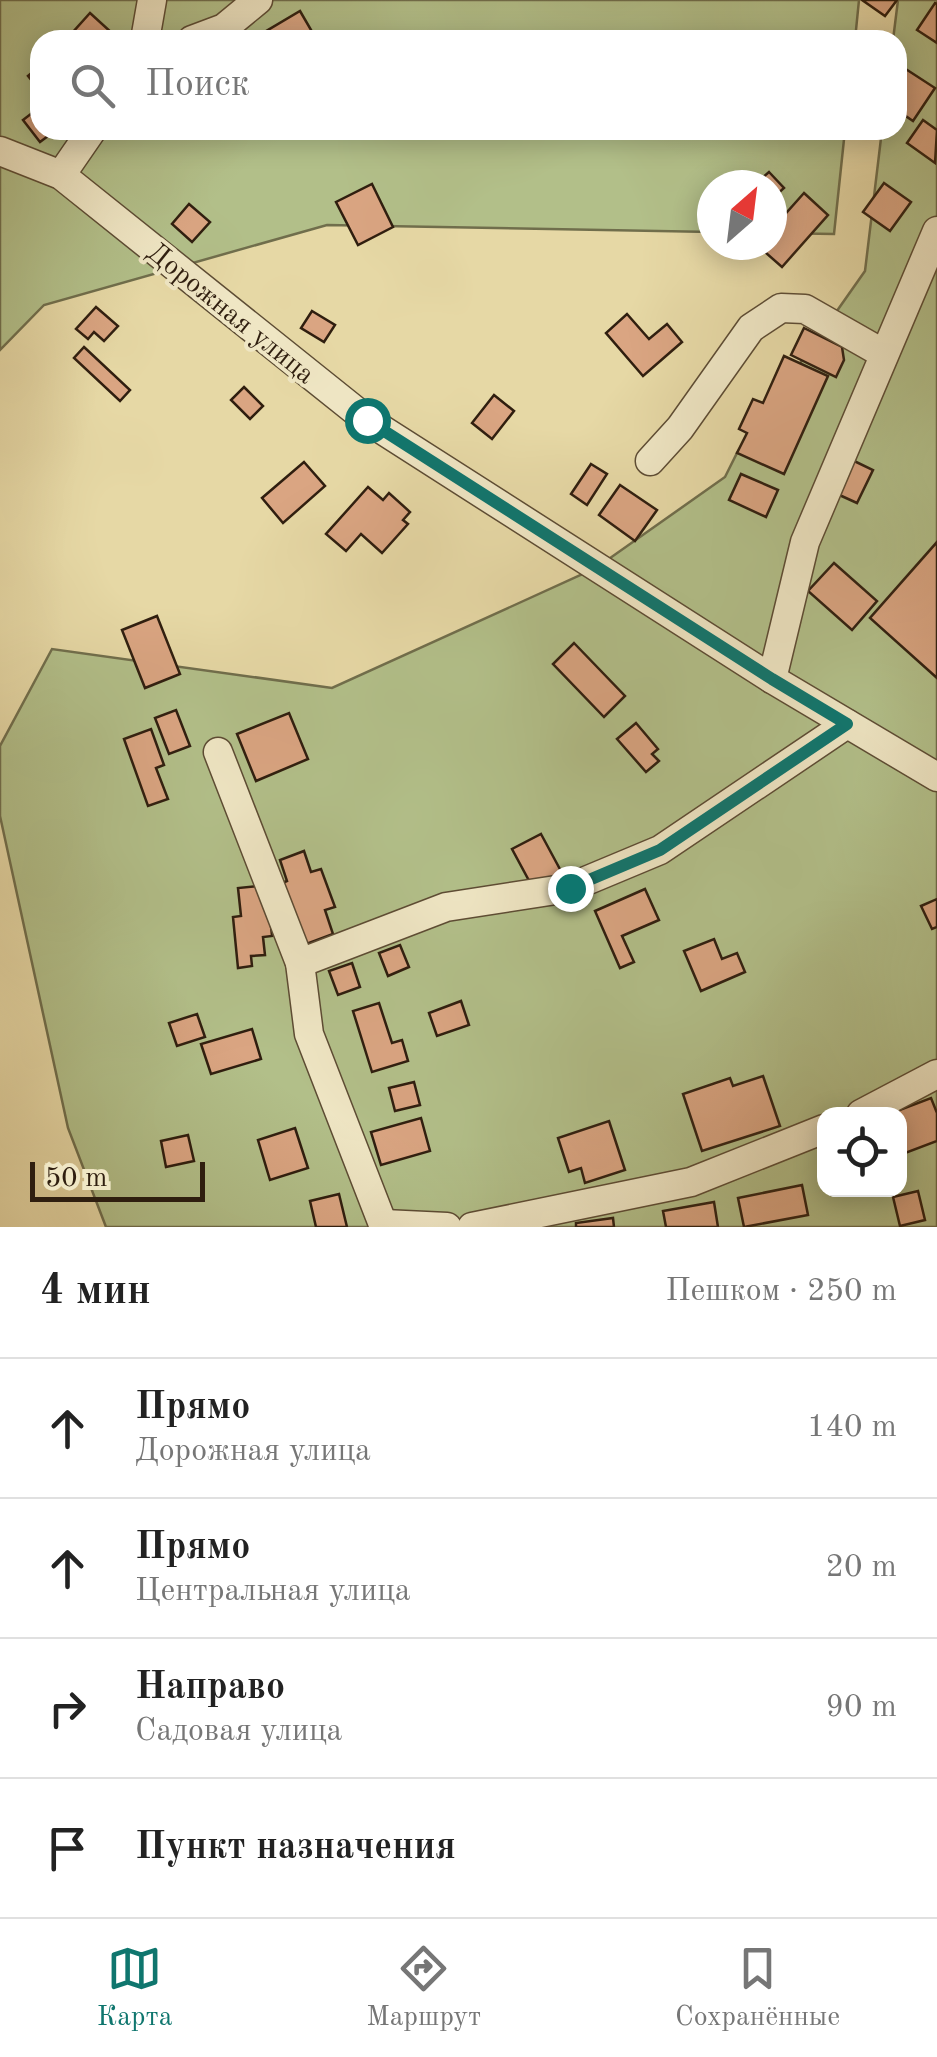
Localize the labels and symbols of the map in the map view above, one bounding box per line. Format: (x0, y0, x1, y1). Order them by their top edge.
north arrow (697, 170, 787, 260)
street label: Дорожная улица (141, 239, 319, 390)
route start (345, 398, 391, 444)
route end (548, 866, 594, 912)
scale bar (30, 1157, 205, 1202)

